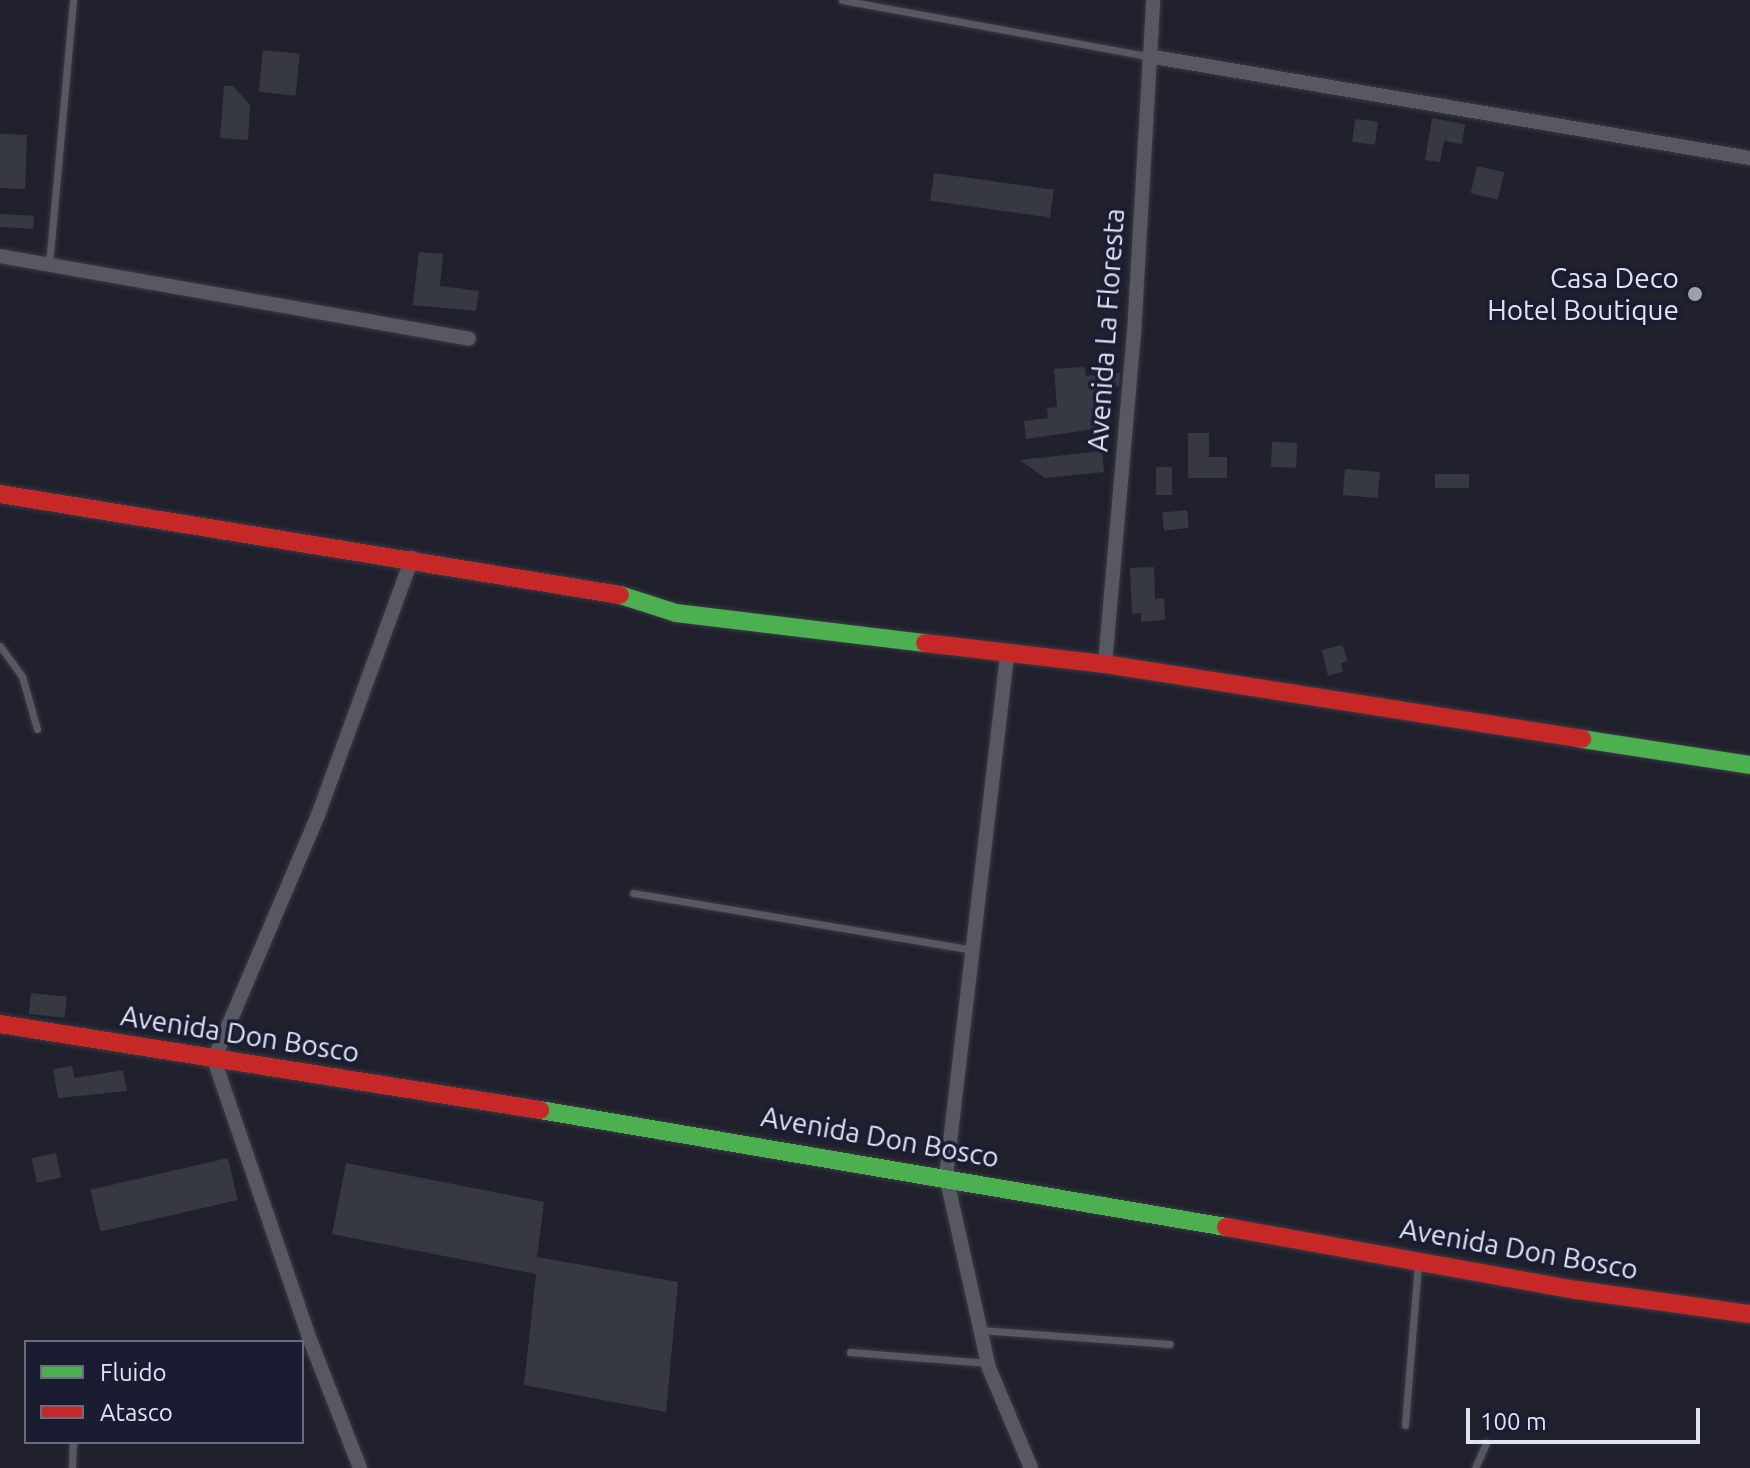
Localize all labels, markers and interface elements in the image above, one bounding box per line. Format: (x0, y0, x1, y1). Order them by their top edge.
street label: Avenida La Floresta (1081, 207, 1131, 453)
place label: Casa Deco Hotel Boutique (1487, 261, 1679, 327)
marker: Casa Deco Hotel Boutique (1686, 285, 1704, 303)
street label: Avenida Don Bosco (118, 999, 362, 1069)
street label: Avenida Don Bosco (758, 1100, 1002, 1174)
street label: Avenida Don Bosco (1397, 1212, 1641, 1286)
legend (24, 1340, 304, 1444)
text: Fluido (100, 1359, 167, 1386)
scale bar (1470, 1392, 1704, 1442)
text: Atasco (100, 1399, 173, 1426)
text: 100 m (1480, 1408, 1547, 1435)

